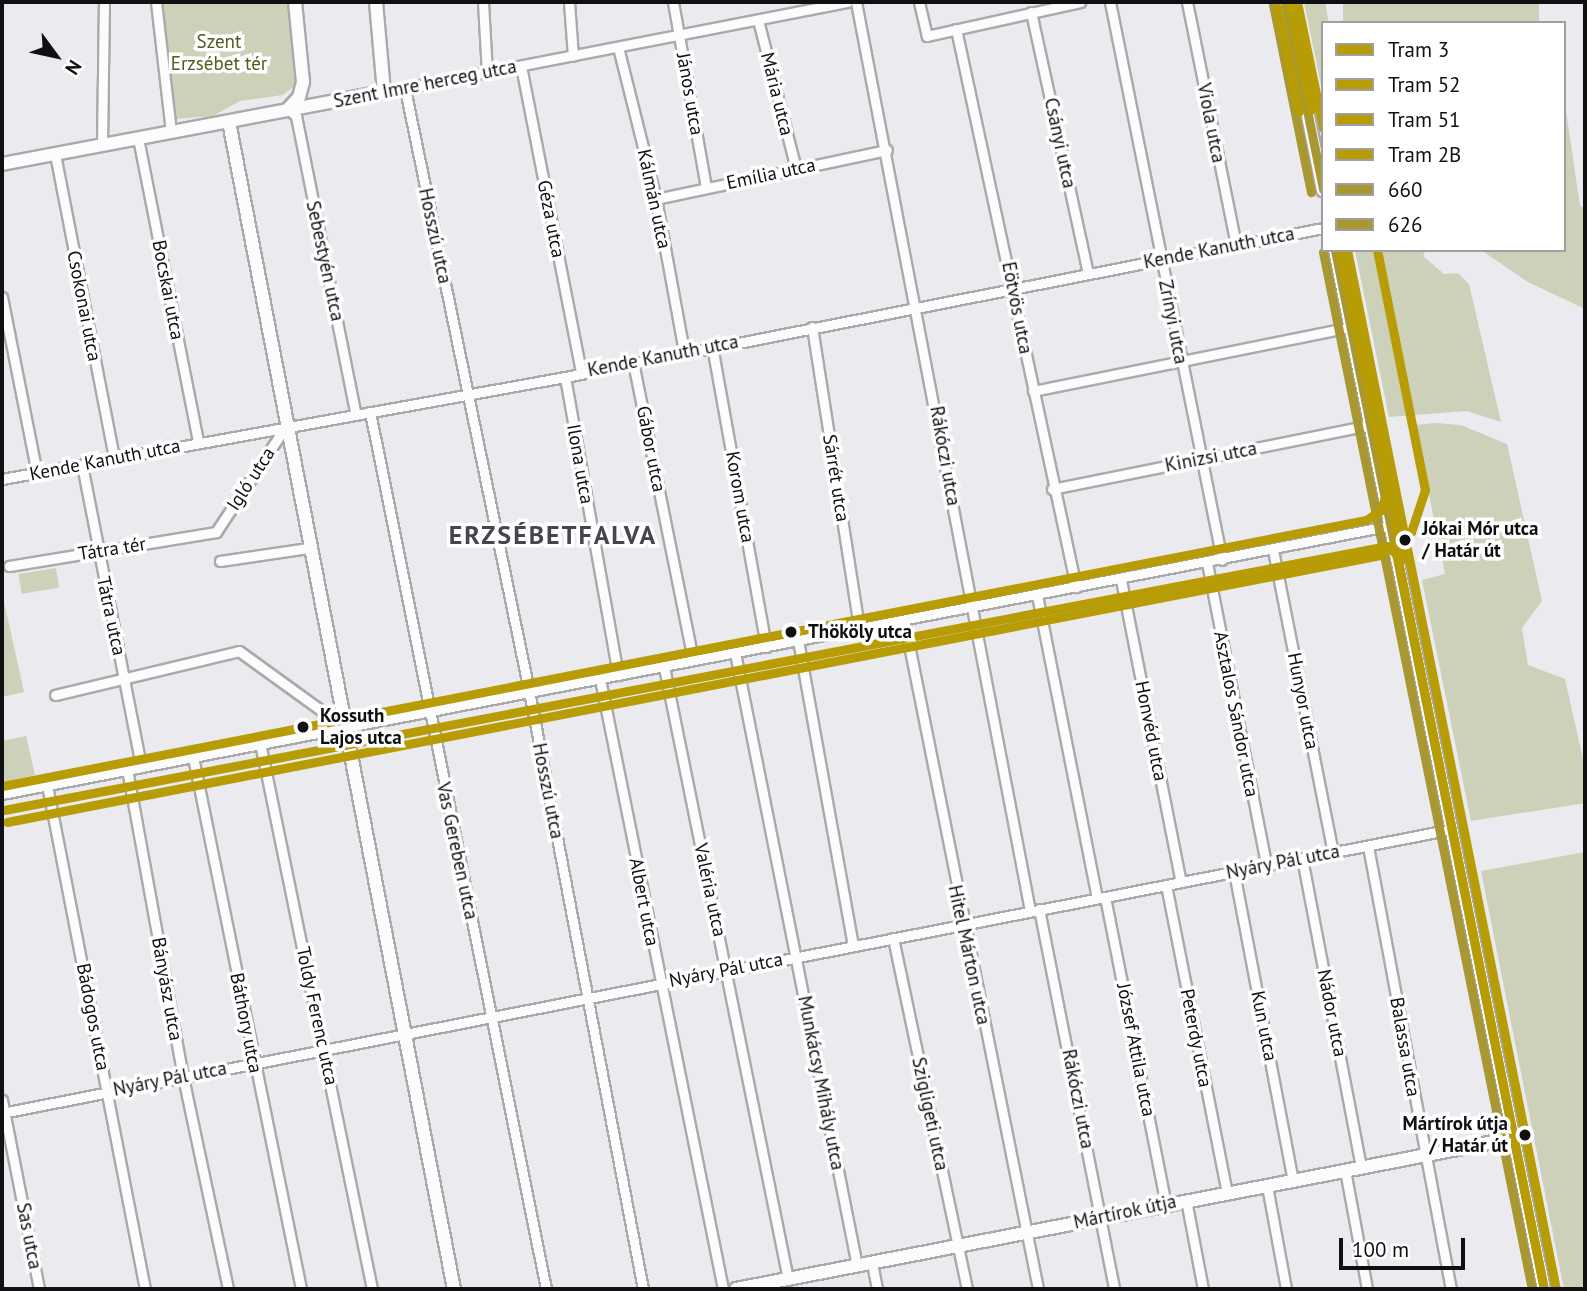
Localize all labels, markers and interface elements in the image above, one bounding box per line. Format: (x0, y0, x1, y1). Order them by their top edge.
north arrow (21, 21, 91, 91)
legend (1321, 21, 1566, 252)
park label: Szent Erzsébet tér (171, 31, 267, 75)
text: Tram 3 (1388, 36, 1449, 63)
street label: Mária utca (756, 50, 798, 138)
street label: János utca (672, 51, 708, 137)
street label: Szent Imre herceg utca (332, 55, 518, 113)
text: N (60, 56, 87, 79)
text: Tram 52 (1388, 71, 1461, 98)
street label: Viola utca (1192, 81, 1230, 165)
street label: Csányi utca (1039, 96, 1081, 190)
text: Tram 51 (1388, 106, 1461, 133)
text: Tram 2B (1388, 141, 1461, 168)
street label: Kálmán utca (632, 147, 676, 251)
street label: Emília utca (724, 153, 818, 195)
text: 660 (1388, 176, 1422, 203)
street label: Géza utca (532, 178, 570, 260)
street label: Hosszú utca (414, 186, 456, 286)
street label: Sebestyén utca (301, 199, 349, 323)
text: 626 (1388, 211, 1422, 238)
street label: Kende Kanuth utca (1142, 222, 1296, 274)
street label: Bocskai utca (147, 238, 189, 342)
street label: Csokonai utca (62, 249, 106, 363)
street label: Eötvös utca (997, 260, 1037, 356)
street label: Zrínyi utca (1154, 278, 1192, 366)
street label: Kende Kanuth utca (586, 330, 740, 382)
street label: Gábor utca (631, 404, 671, 494)
street label: Rákóczi utca (925, 404, 965, 508)
street label: Ilona utca (562, 422, 598, 506)
street label: Sárrét utca (818, 433, 854, 523)
street label: Kende Kanuth utca (28, 434, 182, 486)
street label: Kinizsi utca (1163, 437, 1259, 477)
street label: Igló utca (222, 443, 280, 515)
street label: Korom utca (721, 449, 759, 545)
place label: Jókai Mór utca / Határ út (1422, 518, 1539, 562)
district label: ERZSÉBETFALVA (450, 519, 656, 551)
marker: Jókai Mór utca / Határ út (1394, 529, 1416, 551)
street label: Tátra tér (77, 532, 147, 566)
street label: Tátra utca (91, 574, 131, 658)
marker: Thököly utca (780, 621, 802, 643)
place label: Thököly utca (808, 621, 913, 643)
street label: Asztalos Sándor utca (1209, 629, 1263, 799)
street label: Hunyor utca (1282, 651, 1324, 751)
street label: Honvéd utca (1130, 679, 1172, 783)
place label: Kossuth Lajos utca (320, 705, 402, 749)
marker: Kossuth Lajos utca (292, 716, 314, 738)
street label: Hosszú utca (528, 741, 568, 841)
street label: Vas Gereben utca (431, 780, 483, 922)
street label: Nyáry Pál utca (1224, 840, 1342, 884)
street label: Valéria utca (689, 841, 731, 939)
street label: Albert utca (624, 856, 664, 948)
street label: Hitel Márton utca (943, 883, 995, 1027)
street label: Bányász utca (147, 935, 187, 1043)
street label: Toldy Ferenc utca (291, 944, 343, 1088)
street label: Nyáry Pál utca (667, 948, 785, 992)
street label: Bádogos utca (71, 961, 115, 1073)
street label: Nádor utca (1312, 967, 1352, 1059)
street label: Báthory utca (225, 971, 267, 1075)
street label: József Attila utca (1112, 981, 1160, 1119)
street label: Peterdy utca (1175, 986, 1217, 1090)
street label: Kun utca (1246, 989, 1282, 1063)
street label: Munkácsy Mihály utca (793, 993, 849, 1173)
street label: Balassa utca (1385, 996, 1425, 1098)
street label: Rákóczi utca (1057, 1047, 1099, 1151)
street label: Szigligeti utca (907, 1055, 953, 1173)
street label: Nyáry Pál utca (111, 1057, 229, 1101)
place label: Mártírok útja / Határ út (1402, 1113, 1508, 1157)
marker: Mártírok útja / Határ út (1514, 1124, 1536, 1146)
street label: Mártírok útja (1071, 1190, 1179, 1234)
street label: Sas utca (11, 1201, 47, 1271)
scale bar (1342, 1224, 1468, 1268)
text: 100 m (1352, 1236, 1409, 1263)

